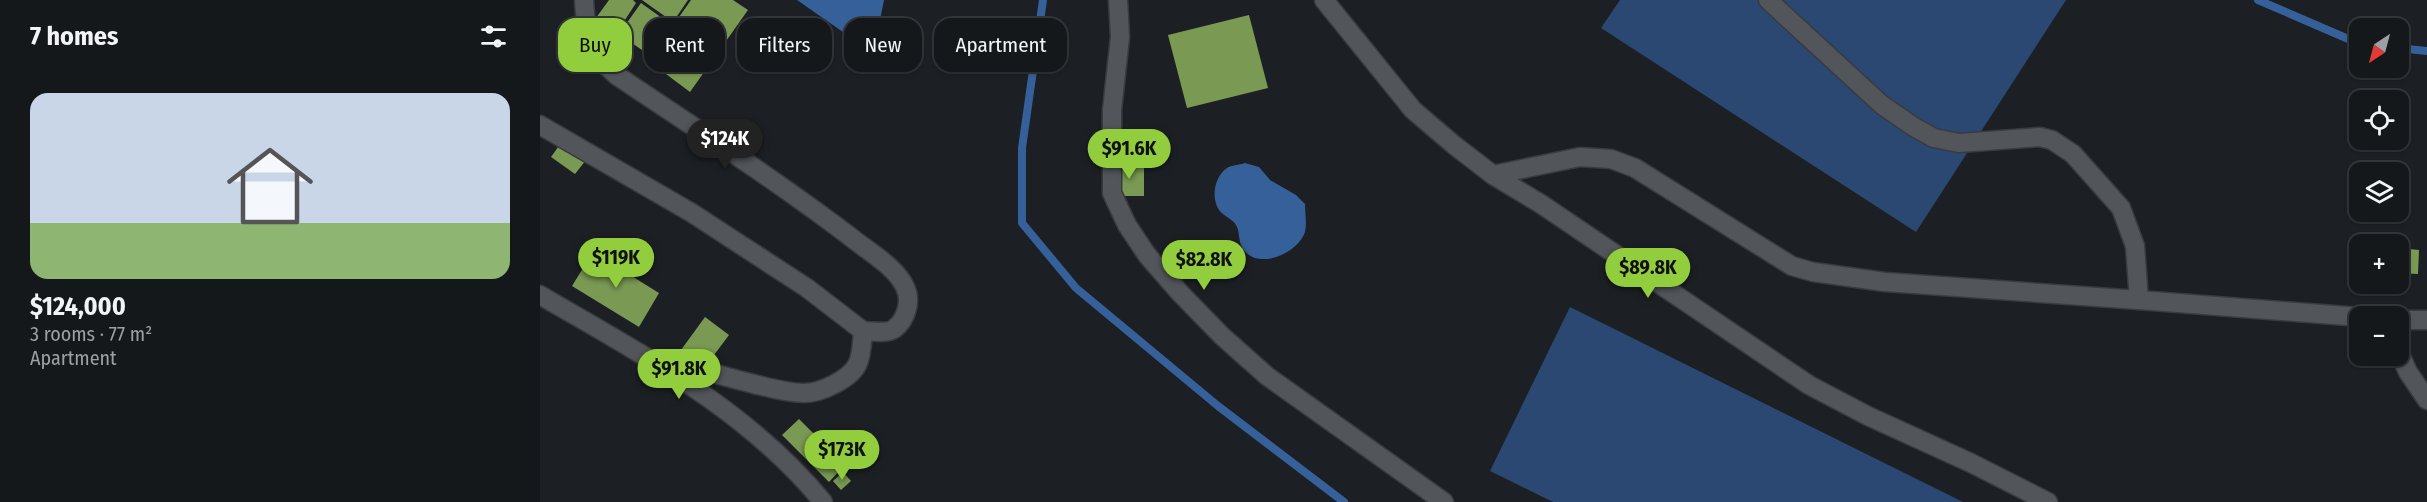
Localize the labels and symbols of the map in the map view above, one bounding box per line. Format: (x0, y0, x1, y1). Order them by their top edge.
north arrow (2349, 18, 2409, 78)
pin: $124K (683, 119, 767, 170)
pin: $91.6K (1080, 129, 1178, 180)
pin: $119K (574, 238, 658, 289)
pin: $82.8K (1155, 240, 1253, 291)
pin: $89.8K (1599, 248, 1697, 299)
pin: $91.8K (630, 349, 728, 400)
pin: $173K (800, 430, 884, 481)

